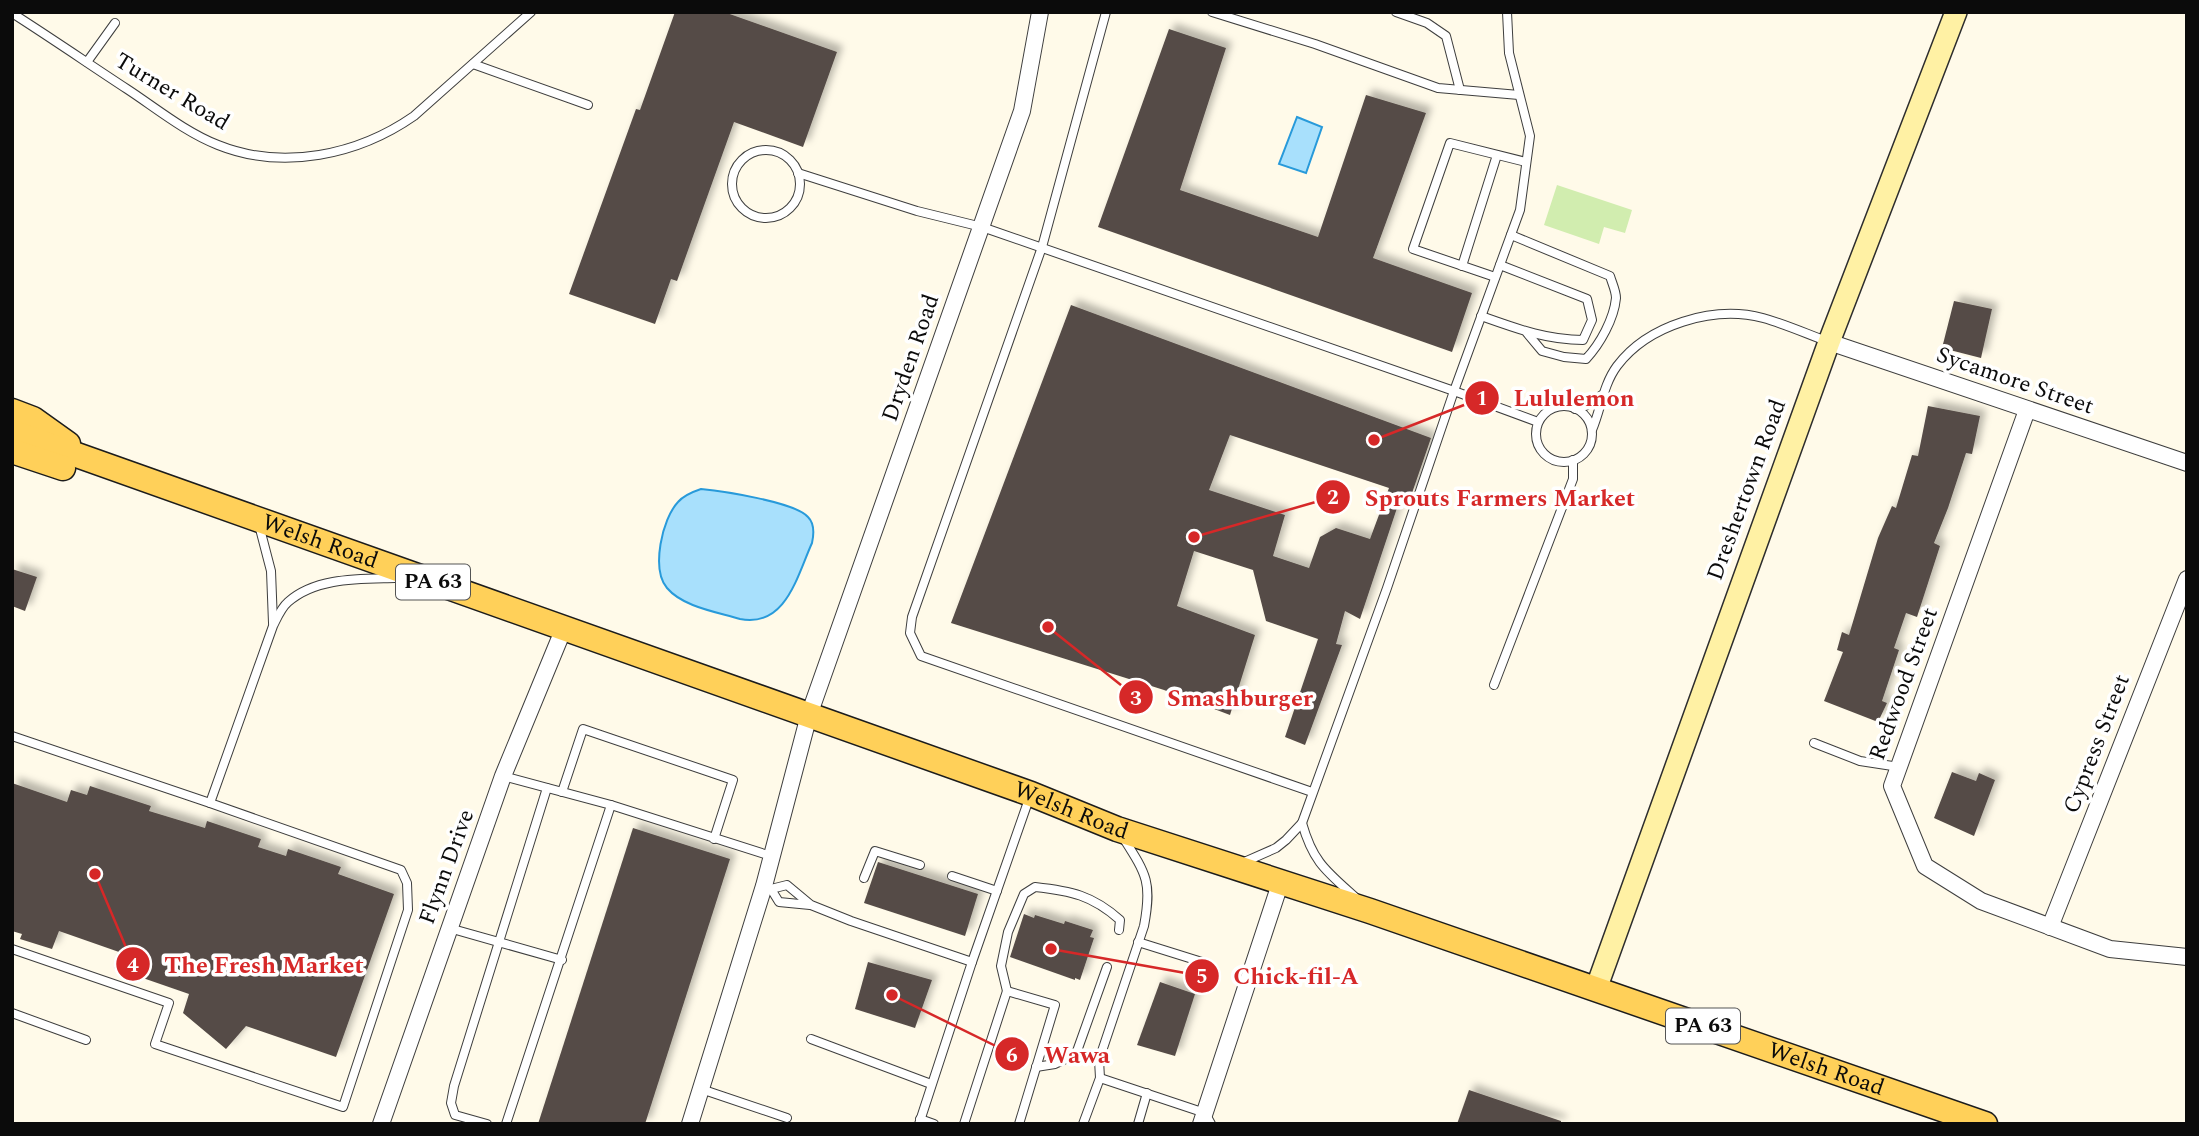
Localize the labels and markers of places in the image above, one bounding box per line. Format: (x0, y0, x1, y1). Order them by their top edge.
callout: Lululemon (1465, 375, 1649, 420)
callout: Sprouts Farmers Market (1316, 475, 1649, 520)
callout: Smashburger (1118, 675, 1327, 720)
callout: The Fresh Market (116, 942, 378, 987)
callout: Chick-fil-A (1184, 953, 1373, 998)
callout: Wawa (995, 1032, 1124, 1077)

